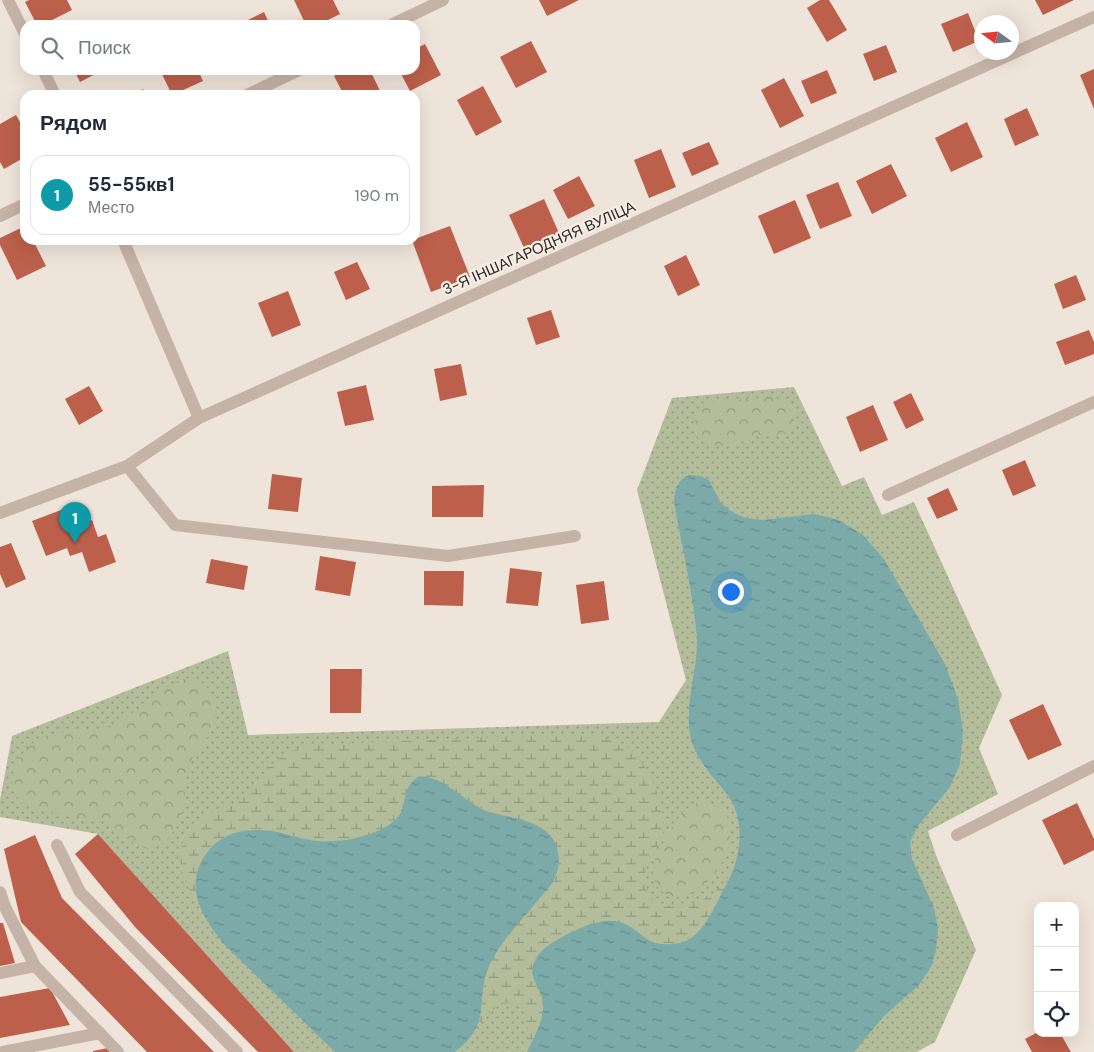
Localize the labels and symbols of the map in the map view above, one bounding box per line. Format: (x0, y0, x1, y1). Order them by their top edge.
north arrow (974, 15, 1019, 60)
street label: 3-Я ІНШАГАРОДНЯЯ ВУЛІЦА (439, 196, 639, 300)
pin: 1 (59, 502, 91, 543)
your location (718, 579, 744, 605)

